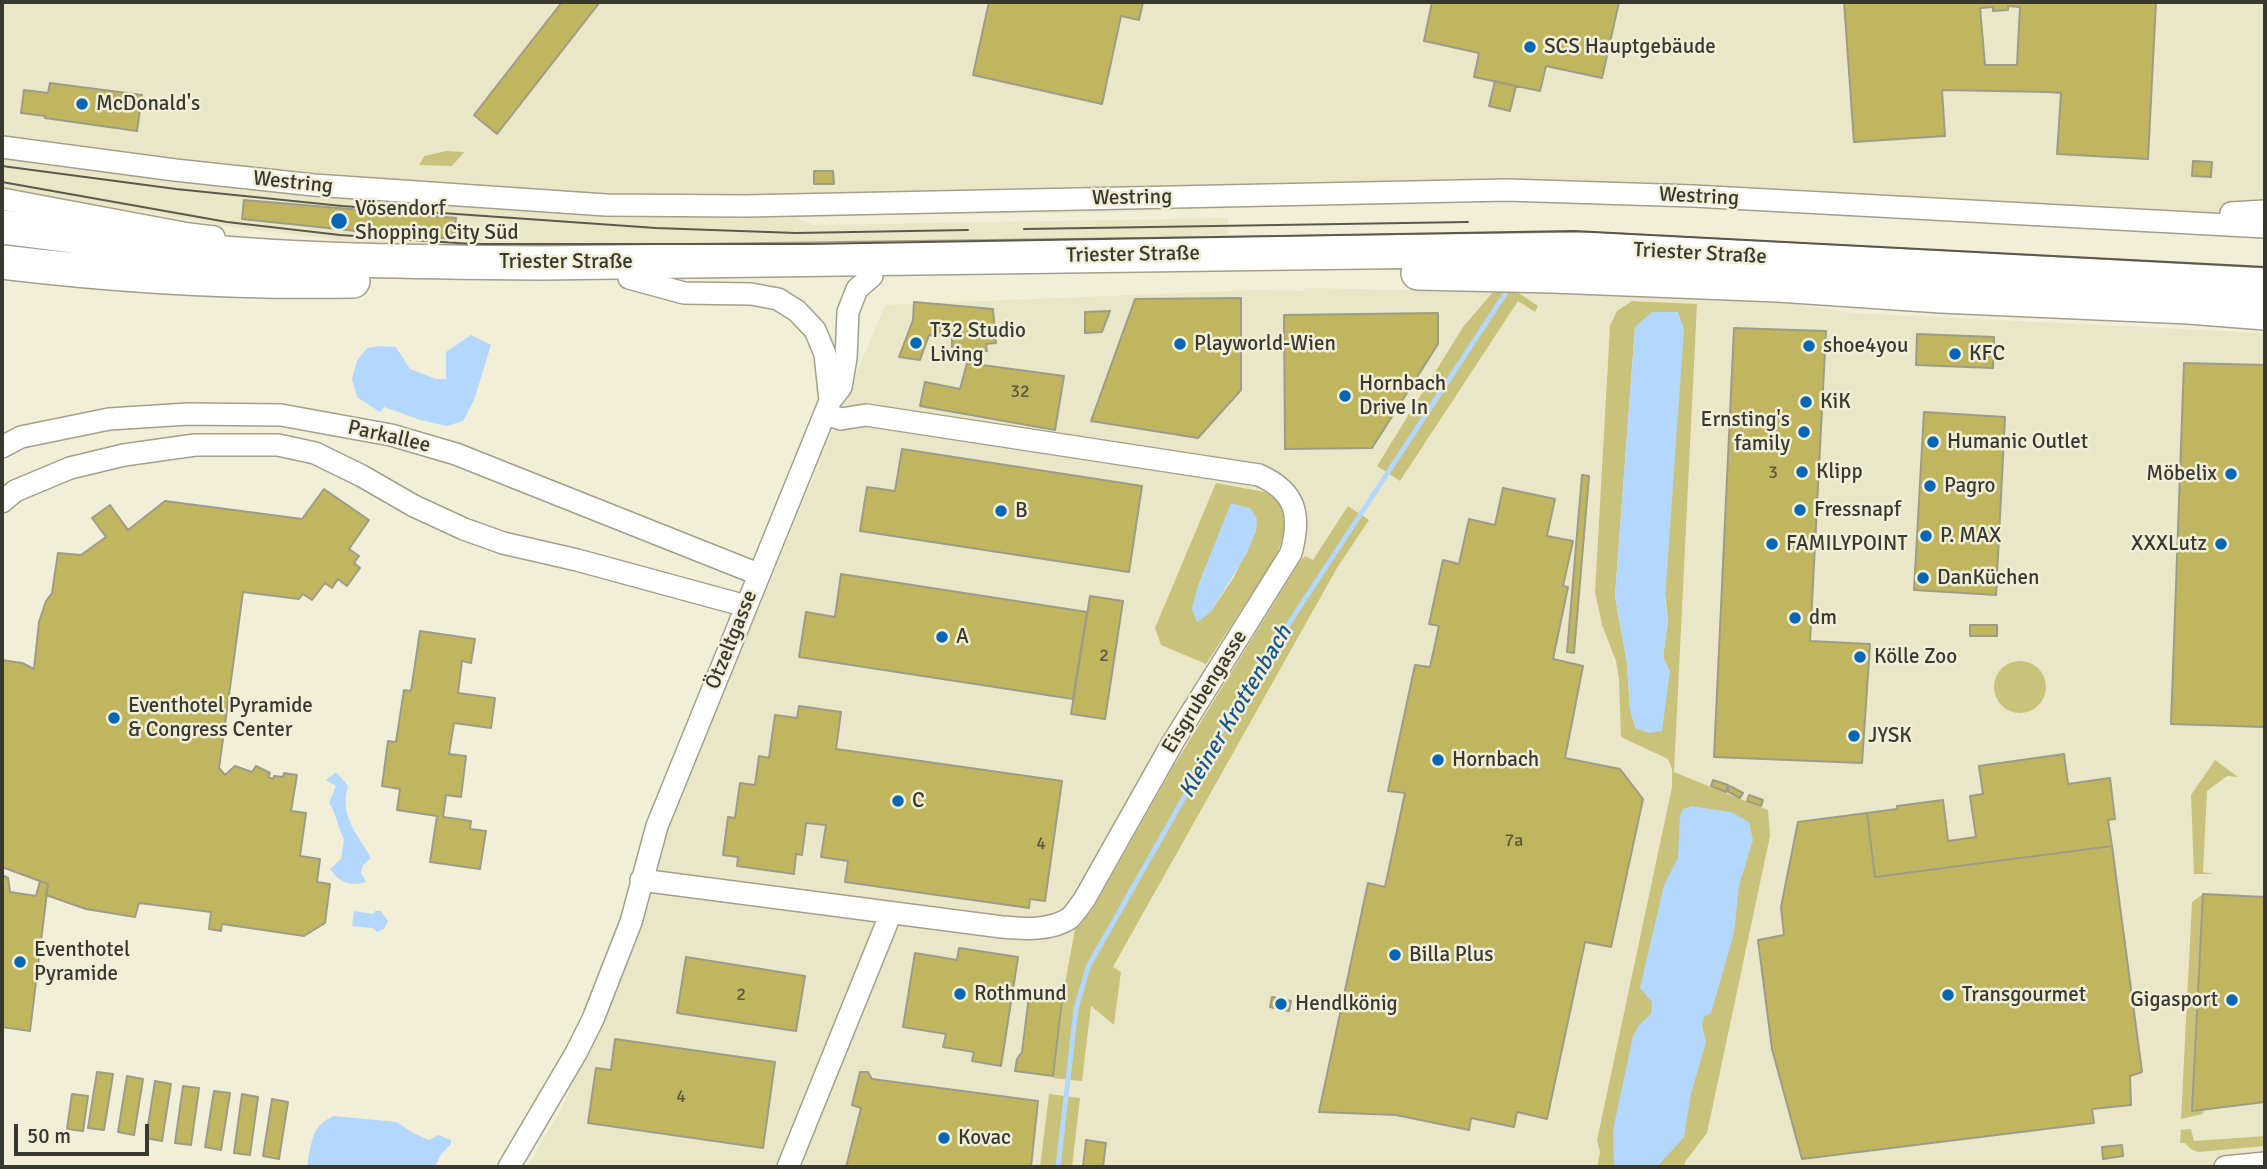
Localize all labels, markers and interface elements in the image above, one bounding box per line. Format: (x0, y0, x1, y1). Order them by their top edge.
place label: SCS Hauptgebäude (1544, 34, 1716, 60)
marker: SCS Hauptgebäude (1522, 39, 1538, 55)
place label: McDonald's (96, 91, 200, 117)
marker: McDonald's (74, 96, 90, 112)
street label: Westring (252, 166, 334, 200)
street label: Westring (1658, 182, 1740, 212)
street label: Westring (1092, 185, 1172, 211)
place label: Vösendorf Shopping City Süd (355, 196, 519, 246)
marker: Vösendorf Shopping City Süd (329, 211, 349, 231)
street label: Triester Straße (1633, 238, 1767, 270)
street label: Triester Straße (1066, 241, 1200, 269)
street label: Triester Straße (499, 249, 633, 275)
place label: T32 Studio Living (930, 318, 1026, 368)
place label: Playworld-Wien (1194, 331, 1336, 357)
place label: shoe4you (1823, 333, 1908, 359)
marker: T32 Studio Living (908, 335, 924, 351)
marker: Playworld-Wien (1172, 336, 1188, 352)
marker: shoe4you (1801, 338, 1817, 354)
place label: KFC (1969, 341, 2005, 367)
marker: KFC (1947, 346, 1963, 362)
place label: Hornbach Drive In (1359, 371, 1446, 421)
house number: 32 (1010, 381, 1030, 403)
marker: Hornbach Drive In (1337, 388, 1353, 404)
place label: KiK (1820, 389, 1851, 415)
marker: KiK (1798, 394, 1814, 410)
place label: Ernsting's family (1700, 407, 1790, 457)
street label: Parkallee (345, 415, 433, 459)
marker: Ernsting's family (1796, 424, 1812, 440)
place label: Humanic Outlet (1947, 429, 2088, 455)
marker: Humanic Outlet (1925, 434, 1941, 450)
place label: Klipp (1816, 459, 1863, 485)
place label: Möbelix (2146, 461, 2217, 487)
house number: 3 (1768, 462, 1778, 484)
marker: Klipp (1794, 464, 1810, 480)
marker: Möbelix (2223, 466, 2239, 482)
place label: Pagro (1944, 473, 1995, 499)
marker: Pagro (1922, 478, 1938, 494)
place label: Fressnapf (1814, 497, 1901, 523)
place label: B (1015, 498, 1028, 524)
marker: Fressnapf (1792, 502, 1808, 518)
marker: B (993, 503, 1009, 519)
place label: P. MAX (1940, 523, 2001, 549)
marker: P. MAX (1918, 528, 1934, 544)
place label: FAMILYPOINT (1786, 531, 1908, 557)
place label: XXXLutz (2131, 531, 2207, 557)
marker: FAMILYPOINT (1764, 536, 1780, 552)
marker: XXXLutz (2213, 536, 2229, 552)
place label: DanKüchen (1937, 565, 2039, 591)
marker: DanKüchen (1915, 570, 1931, 586)
street label: Ötzeltgasse (701, 587, 763, 693)
place label: dm (1809, 605, 1837, 631)
marker: dm (1787, 610, 1803, 626)
water label: Kleiner Krottenbach (1174, 621, 1298, 803)
place label: A (956, 624, 969, 650)
street label: Eisgrubengasse (1157, 626, 1253, 758)
marker: A (934, 629, 950, 645)
place label: Kölle Zoo (1874, 644, 1957, 670)
house number: 2 (1099, 645, 1109, 667)
marker: Kölle Zoo (1852, 649, 1868, 665)
place label: Eventhotel Pyramide & Congress Center (128, 693, 313, 743)
marker: Eventhotel Pyramide & Congress Center (106, 710, 122, 726)
place label: JYSK (1868, 723, 1912, 749)
marker: JYSK (1846, 728, 1862, 744)
place label: Hornbach (1452, 747, 1539, 773)
marker: Hornbach (1430, 752, 1446, 768)
place label: C (912, 788, 925, 814)
marker: C (890, 793, 906, 809)
house number: 7a (1505, 830, 1523, 852)
house number: 4 (1036, 833, 1046, 855)
place label: Eventhotel Pyramide (34, 937, 130, 987)
place label: Billa Plus (1409, 942, 1493, 968)
marker: Billa Plus (1387, 947, 1403, 963)
marker: Eventhotel Pyramide (12, 954, 28, 970)
place label: Rothmund (974, 981, 1067, 1007)
place label: Transgourmet (1962, 982, 2086, 1008)
house number: 2 (736, 984, 746, 1006)
marker: Rothmund (952, 986, 968, 1002)
marker: Transgourmet (1940, 987, 1956, 1003)
place label: Gigasport (2130, 987, 2218, 1013)
place label: Hendlkönig (1295, 991, 1398, 1017)
marker: Gigasport (2224, 992, 2240, 1008)
marker: Hendlkönig (1273, 996, 1289, 1012)
house number: 4 (676, 1086, 686, 1108)
scale bar (18, 1110, 152, 1154)
text: 50 m (27, 1123, 71, 1149)
place label: Kovac (958, 1125, 1011, 1151)
marker: Kovac (936, 1130, 952, 1146)

